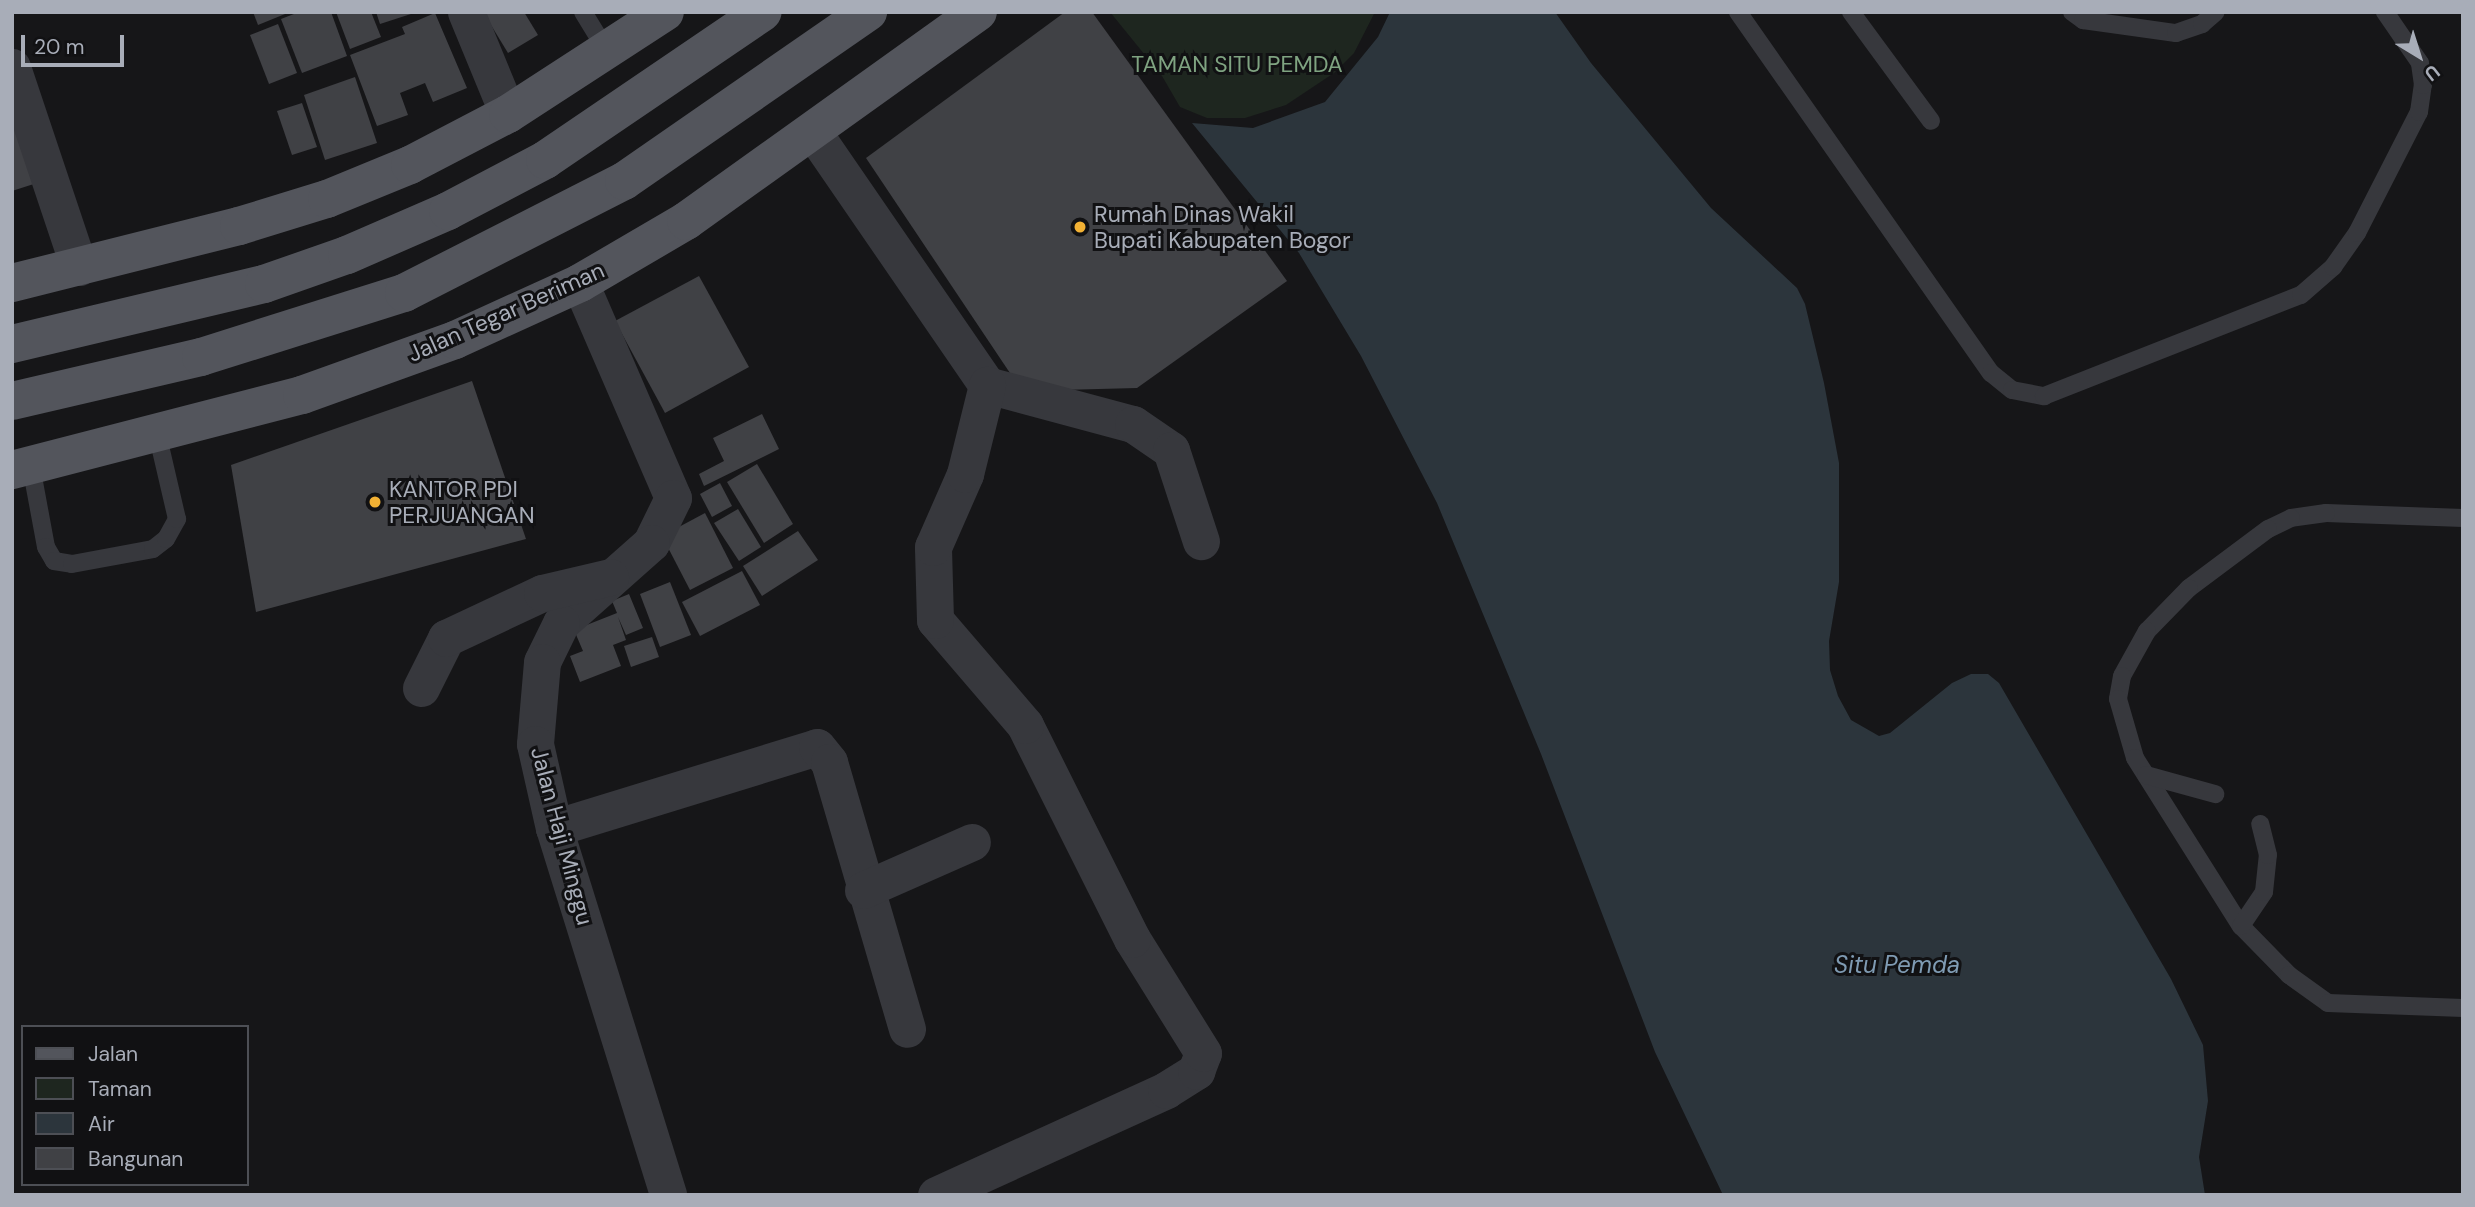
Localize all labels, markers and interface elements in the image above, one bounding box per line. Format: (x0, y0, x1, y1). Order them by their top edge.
scale bar (24, 21, 128, 65)
north arrow (2384, 21, 2454, 91)
text: 20 m (34, 33, 85, 61)
park label: TAMAN SITU PEMDA (1131, 50, 1343, 78)
text: U (2419, 59, 2445, 87)
place label: Rumah Dinas Wakil Bupati Kabupaten Bogor (1094, 200, 1351, 254)
marker: Rumah Dinas Wakil Bupati Kabupaten Bogor (1072, 219, 1088, 235)
street label: Jalan Tegar Beriman (404, 256, 608, 368)
place label: KANTOR PDI PERJUANGAN (389, 475, 535, 529)
marker: KANTOR PDI PERJUANGAN (367, 494, 383, 510)
street label: Jalan Haji Minggu (525, 744, 599, 928)
water label: Situ Pemda (1834, 951, 1960, 979)
legend (21, 1025, 248, 1186)
text: Jalan (88, 1040, 138, 1068)
text: Taman (88, 1075, 152, 1103)
text: Air (88, 1110, 115, 1138)
text: Bangunan (88, 1145, 183, 1173)

